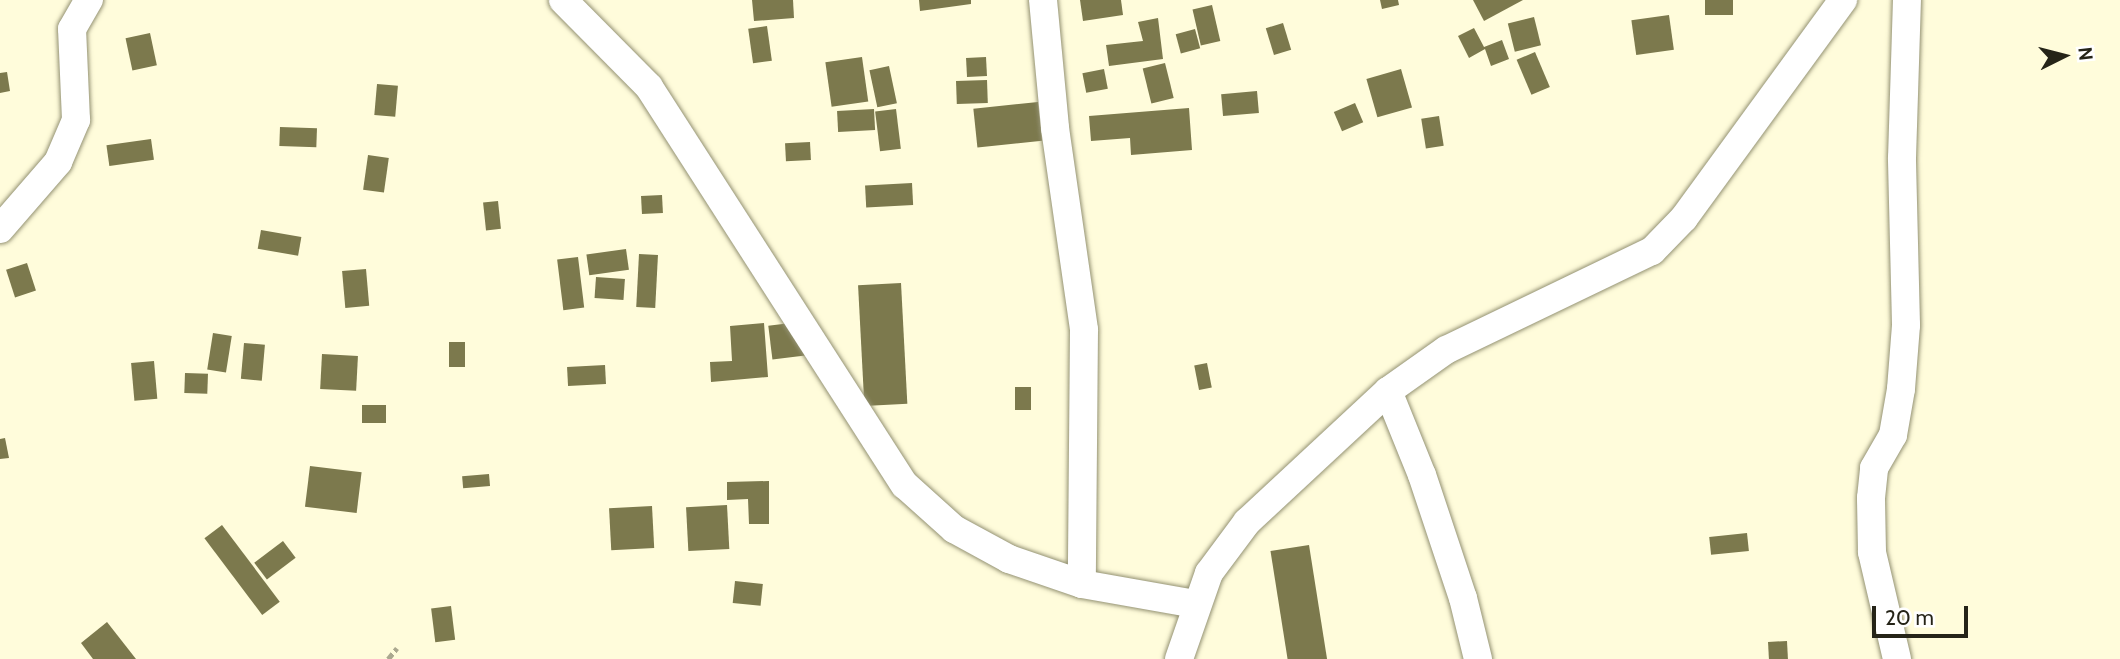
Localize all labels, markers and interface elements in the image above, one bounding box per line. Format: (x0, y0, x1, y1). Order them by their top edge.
north arrow (2029, 21, 2099, 91)
text: N (2073, 46, 2098, 62)
scale bar (1875, 592, 1971, 636)
text: 20 m (1885, 605, 1934, 630)

